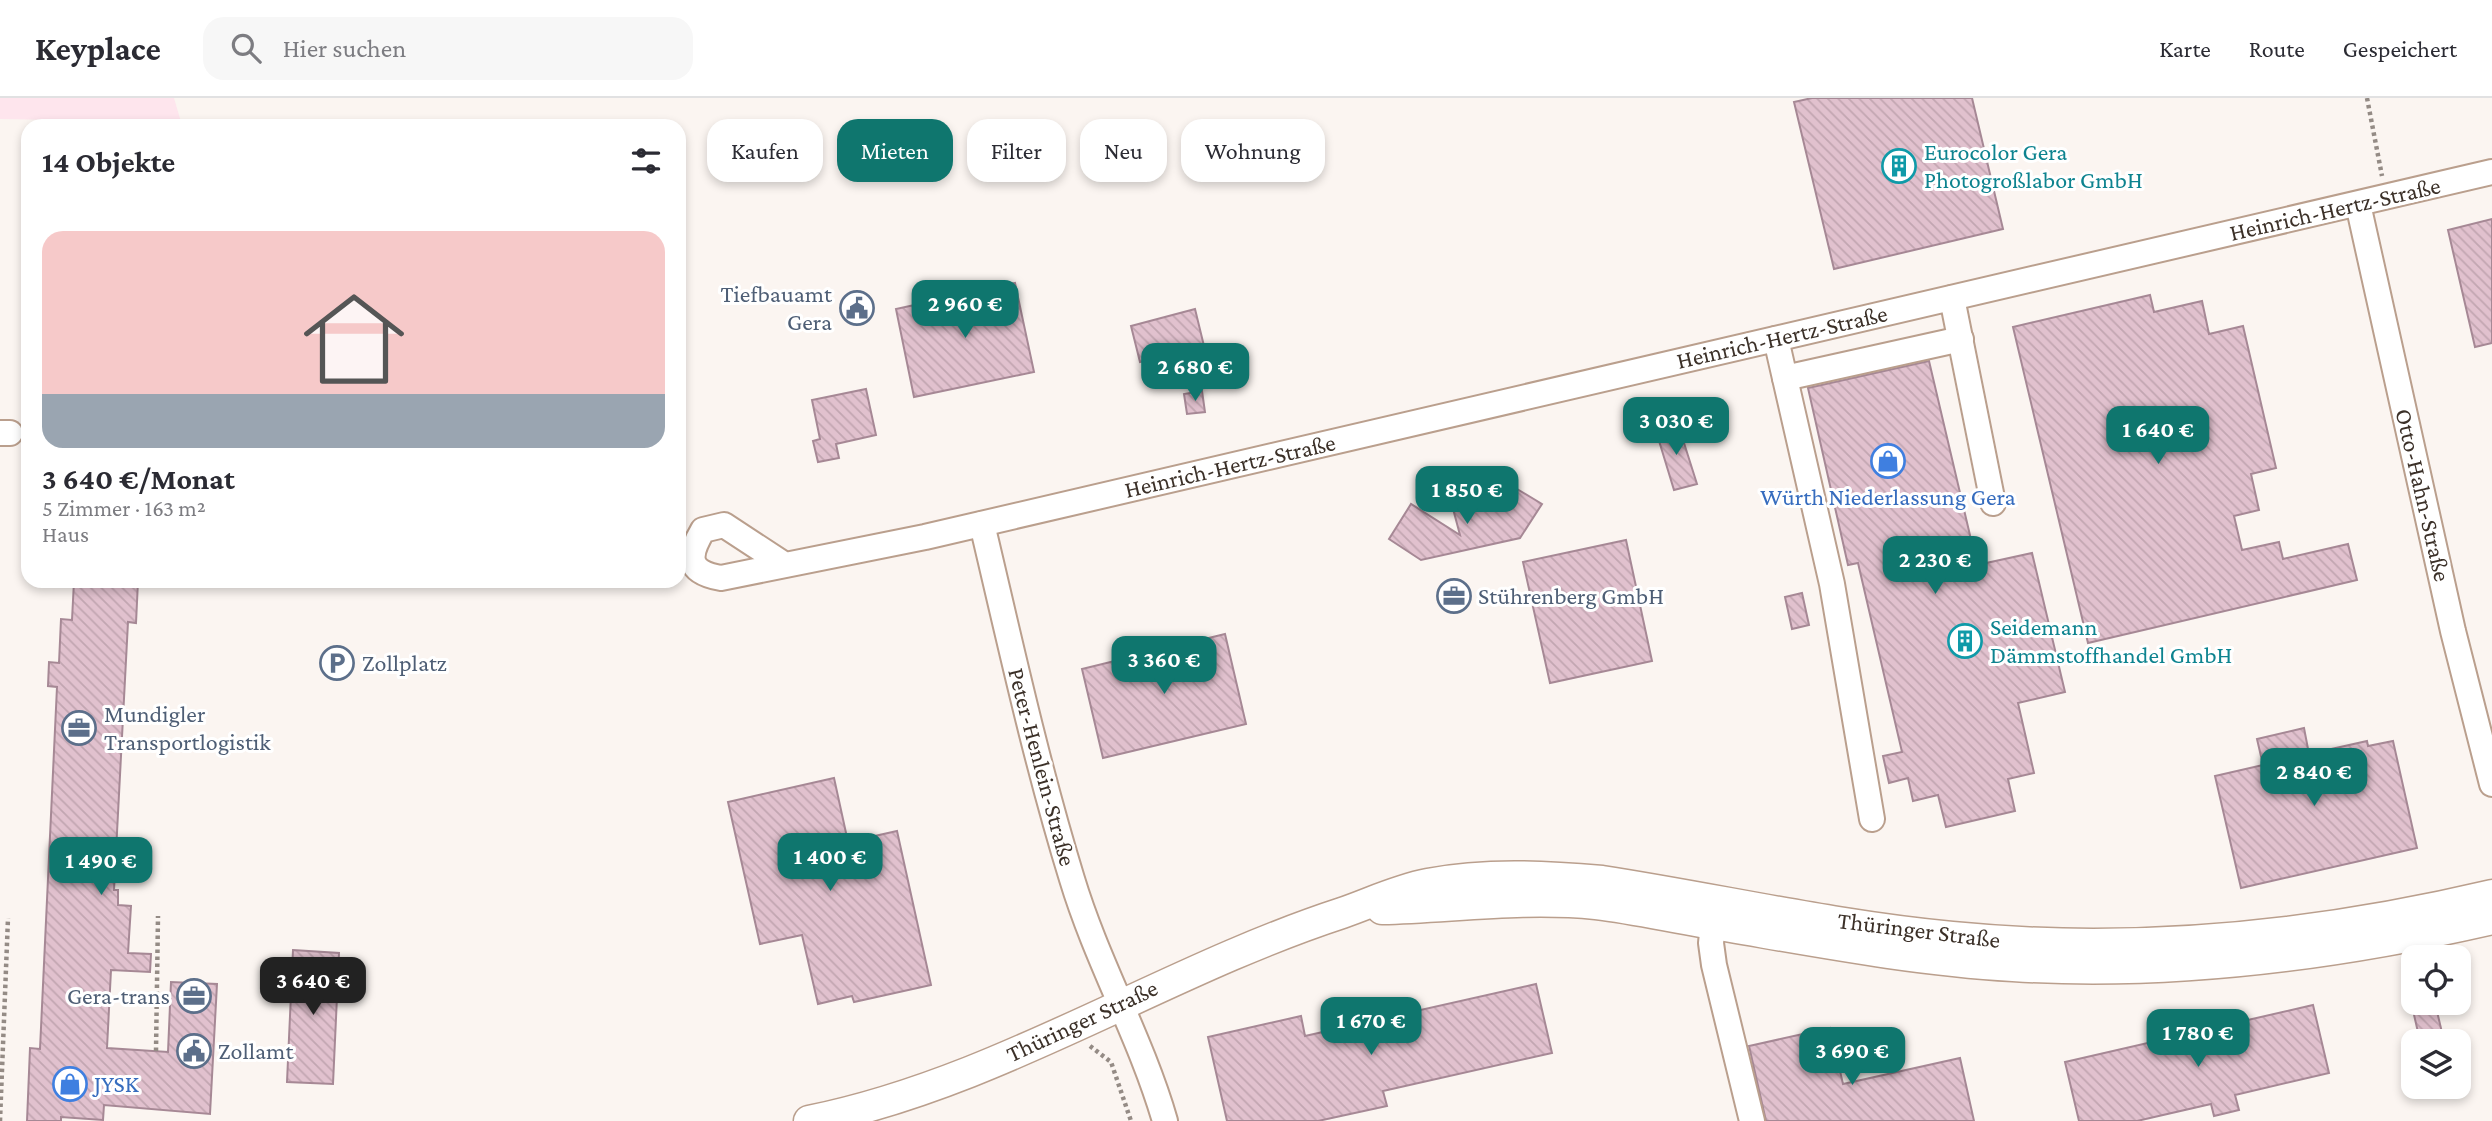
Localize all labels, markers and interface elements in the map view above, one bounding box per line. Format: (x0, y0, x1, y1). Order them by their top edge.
search box (203, 17, 693, 80)
icon: search (227, 29, 265, 67)
text: Keyplace (35, 30, 161, 67)
text: Hier suchen (283, 34, 406, 63)
text: Karte (2159, 35, 2211, 62)
text: Route (2249, 35, 2305, 62)
text: Gespeichert (2343, 35, 2457, 62)
chip: Kaufen (707, 119, 823, 182)
chip: Mieten (837, 119, 953, 182)
chip: Filter (967, 119, 1066, 182)
chip: Neu (1080, 119, 1167, 182)
chip: Wohnung (1181, 119, 1325, 182)
place label: Eurocolor Gera Photogroßlabor GmbH (1924, 138, 2143, 193)
icon: filters (627, 142, 665, 180)
text: 14 Objekte (42, 145, 175, 178)
building icon: Eurocolor Gera Photogroßlabor GmbH (1880, 147, 1918, 185)
street label: Heinrich-Hertz-Straße (2227, 171, 2443, 246)
icon: home (291, 276, 417, 402)
place label: Tiefbauamt Gera (721, 280, 833, 335)
pin: 2 960 € (900, 280, 1030, 340)
public building icon: Tiefbauamt Gera (838, 289, 876, 327)
text: 2 960 € (928, 290, 1002, 316)
street label: Heinrich-Hertz-Straße (1674, 299, 1890, 374)
pin: 2 680 € (1130, 344, 1260, 403)
text: 2 680 € (1157, 353, 1233, 379)
pin: 3 030 € (1611, 398, 1741, 457)
pin: 1 640 € (2093, 406, 2223, 466)
street label: Otto-Hahn-Straße (2390, 406, 2456, 584)
text: 3 030 € (1639, 407, 1713, 433)
text: 1 640 € (2122, 416, 2194, 442)
street label: Heinrich-Hertz-Straße (1122, 428, 1338, 503)
shop icon: Würth Niederlassung Gera (1869, 442, 1907, 480)
text: 3 640 €/Monat (42, 462, 235, 495)
pin: 1 850 € (1402, 466, 1532, 526)
text: 1 850 € (1431, 476, 1503, 502)
place label: Würth Niederlassung Gera (1760, 483, 2016, 510)
text: 5 Zimmer · 163 m² (42, 495, 206, 521)
text: Haus (42, 521, 89, 547)
pin: 2 230 € (1870, 536, 2000, 596)
text: 2 230 € (1899, 546, 1971, 572)
office icon: Stührenberg GmbH (1435, 577, 1473, 615)
place label: Stührenberg GmbH (1478, 582, 1664, 609)
place label: Seidemann Dämmstoffhandel GmbH (1990, 613, 2232, 668)
building icon: Seidemann Dämmstoffhandel GmbH (1946, 622, 1984, 660)
pin: 3 360 € (1099, 636, 1229, 696)
parking icon: Zollplatz (318, 644, 356, 682)
text: 3 360 € (1128, 646, 1200, 672)
place label: Zollplatz (362, 649, 447, 676)
street label: Peter-Henlein-Straße (1003, 665, 1082, 869)
place label: Mundigler Transportlogistik (104, 700, 271, 755)
office icon: Mundigler Transportlogistik (60, 709, 98, 747)
pin: 2 840 € (2249, 748, 2379, 808)
text: 2 840 € (2276, 758, 2352, 784)
pin: 1 400 € (765, 834, 895, 893)
pin: 1 490 € (36, 838, 166, 897)
text: 1 400 € (794, 843, 866, 869)
text: 1 490 € (65, 847, 137, 873)
street label: Thüringer Straße (1836, 906, 2002, 953)
map controls (2401, 945, 2471, 1099)
button: locate (2401, 945, 2471, 1015)
pin: 3 640 € (248, 958, 378, 1017)
text: 3 640 € (276, 967, 350, 993)
street label: Thüringer Straße (1002, 974, 1162, 1067)
office icon: Gera-trans (175, 977, 213, 1015)
place label: Gera-trans (67, 982, 170, 1009)
pin: 1 670 € (1306, 998, 1436, 1057)
text: 1 670 € (1337, 1007, 1405, 1033)
pin: 1 780 € (2133, 1010, 2263, 1069)
text: 1 780 € (2163, 1019, 2233, 1045)
pin: 3 690 € (1787, 1028, 1917, 1087)
button: layers (2401, 1029, 2471, 1099)
public building icon: Zollamt (175, 1032, 213, 1070)
place label: Zollamt (218, 1037, 294, 1064)
text: 3 690 € (1815, 1037, 1889, 1063)
shop icon: JYSK (51, 1065, 89, 1103)
place label: JYSK (92, 1070, 139, 1097)

